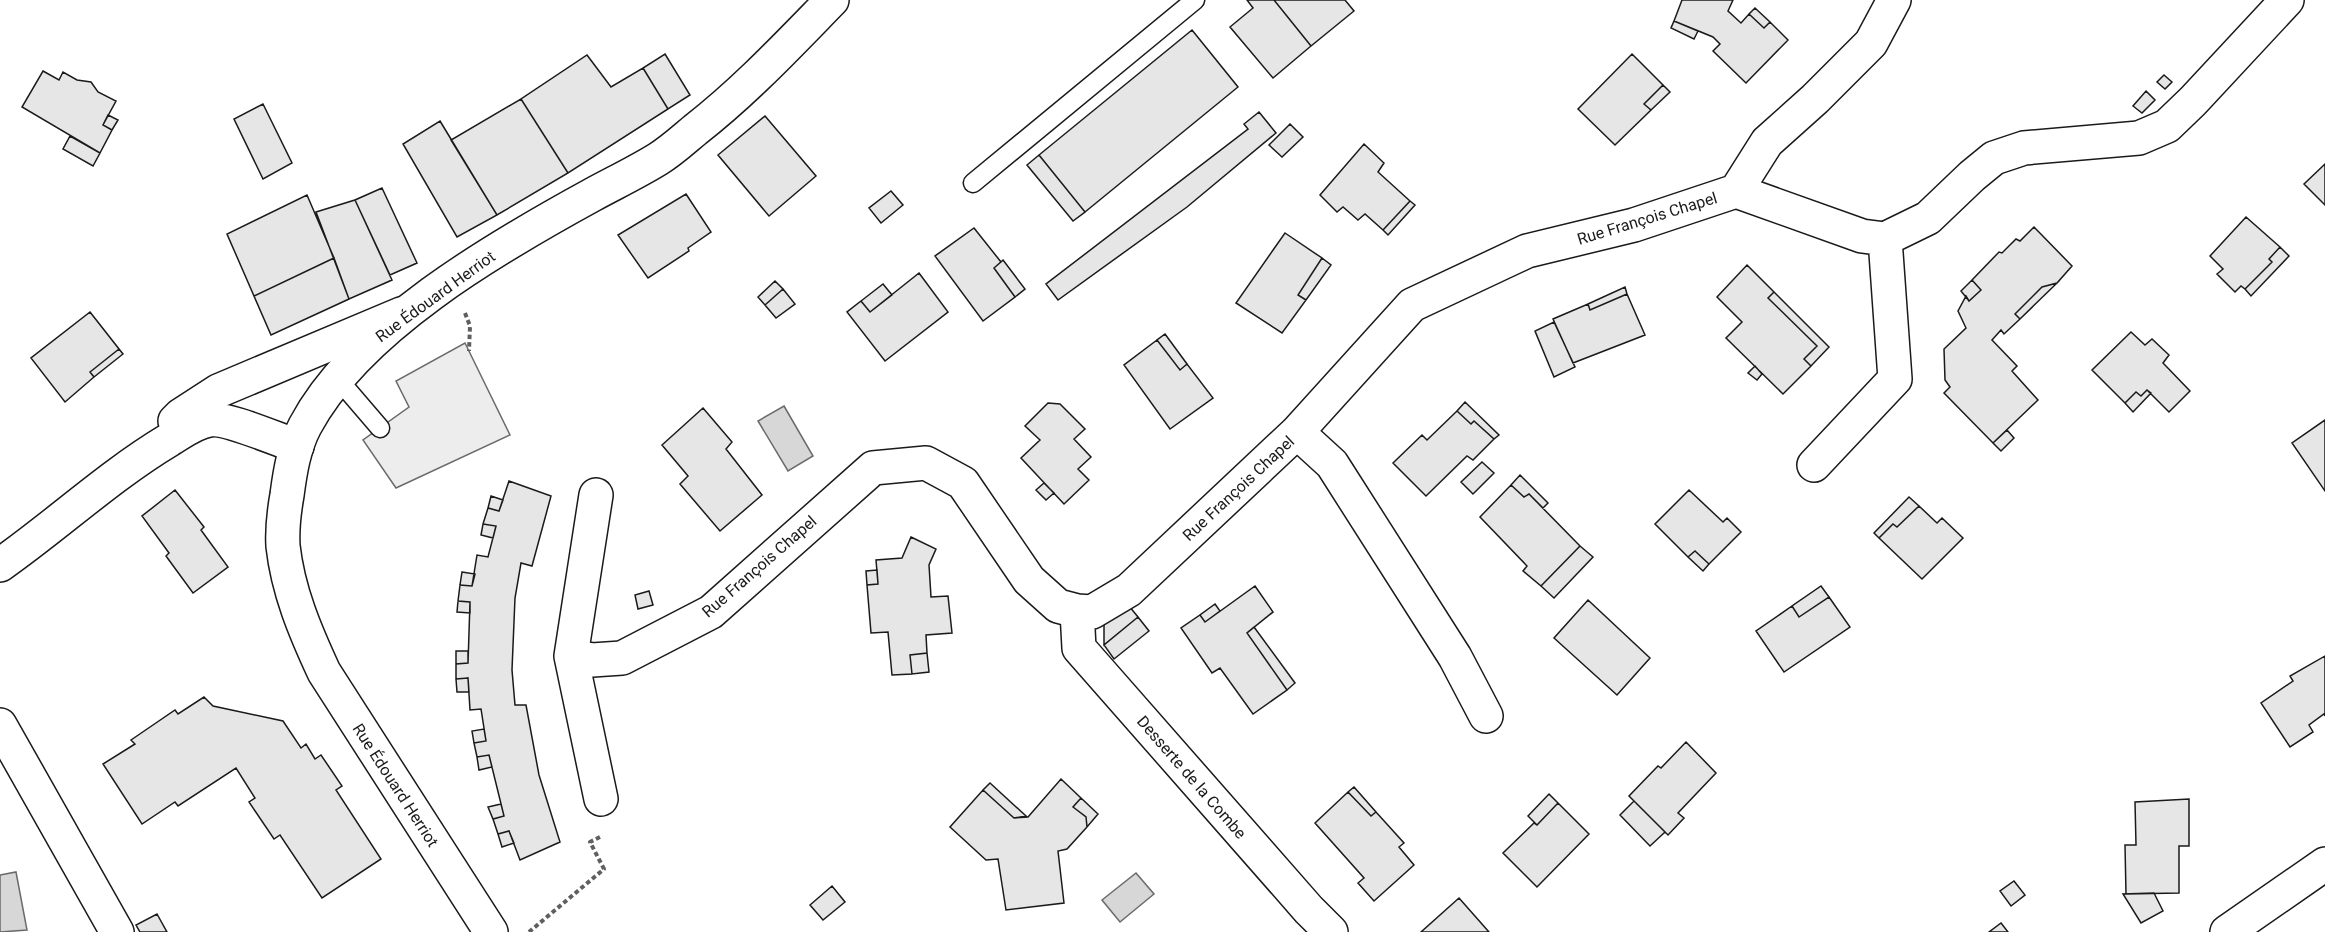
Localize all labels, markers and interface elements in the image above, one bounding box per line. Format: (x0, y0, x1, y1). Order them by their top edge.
street label: Rue François Chapel (1575, 188, 1719, 249)
street label: Rue Édouard Herriot (372, 247, 499, 346)
street label: Rue François Chapel (1179, 432, 1298, 545)
street label: Rue François Chapel (698, 512, 820, 621)
street label: Desserte de la Combe (1133, 712, 1250, 843)
street label: Rue Édouard Herriot (349, 720, 442, 850)

